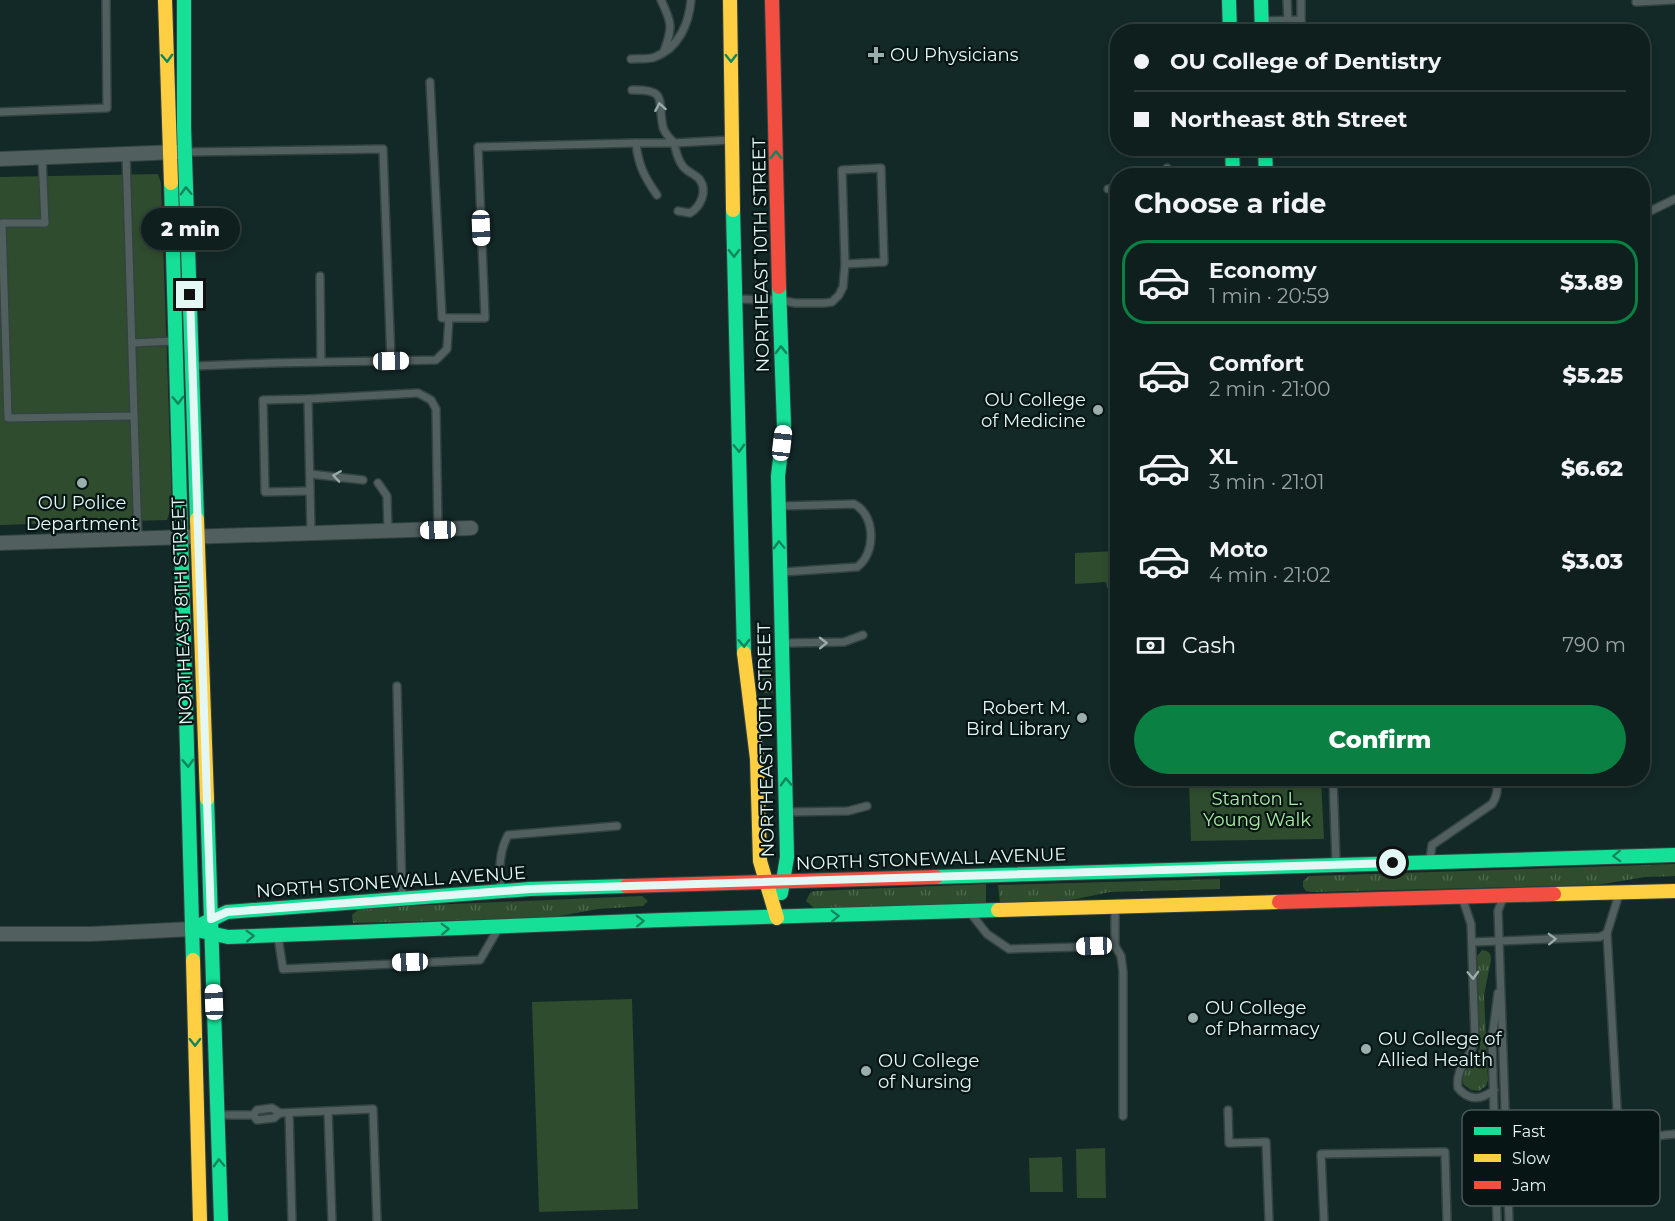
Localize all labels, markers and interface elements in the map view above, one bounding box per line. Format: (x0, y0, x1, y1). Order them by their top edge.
place label: OU Physicians (890, 44, 1019, 66)
marker: OU Physicians (867, 46, 885, 64)
text: OU College of Dentistry (1170, 48, 1441, 75)
one-way arrow (161, 54, 173, 63)
one-way arrow (725, 54, 737, 63)
one-way arrow (654, 103, 667, 113)
text: Northeast 8th Street (1170, 106, 1407, 133)
street label: NORTHEAST 10TH STREET (748, 137, 774, 373)
one-way arrow (770, 151, 782, 160)
one-way arrow (180, 187, 193, 196)
text: Choose a ride (1134, 187, 1326, 220)
callout: 2 min (140, 208, 240, 250)
car (471, 210, 491, 246)
text: 2 min (161, 217, 220, 241)
one-way arrow (728, 249, 740, 258)
icon: car (1137, 255, 1191, 309)
text: Economy (1209, 257, 1317, 284)
text: $3.89 (1560, 269, 1623, 296)
route end (176, 281, 203, 308)
text: 1 min · 20:59 (1209, 284, 1329, 308)
one-way arrow (775, 346, 788, 355)
icon: car (1137, 348, 1191, 402)
text: Comfort (1209, 350, 1304, 377)
car (373, 352, 409, 370)
text: $5.25 (1562, 362, 1623, 389)
text: 2 min · 21:00 (1209, 377, 1331, 401)
place label: OU College of Medicine (981, 389, 1086, 432)
one-way arrow (172, 396, 184, 405)
marker: OU College of Medicine (1091, 403, 1105, 417)
car (771, 424, 793, 462)
icon: car (1137, 441, 1191, 495)
text: XL (1209, 443, 1238, 470)
one-way arrow (732, 444, 745, 453)
text: $6.62 (1561, 455, 1623, 482)
text: 3 min · 21:01 (1209, 470, 1324, 494)
one-way arrow (332, 471, 341, 483)
marker: OU Police Department (75, 476, 89, 490)
place label: OU Police Department (26, 492, 138, 535)
street label: NORTHEAST 8TH STREET (167, 496, 197, 725)
car (420, 520, 456, 540)
icon: car (1137, 534, 1191, 588)
text: Moto (1209, 536, 1268, 563)
one-way arrow (773, 540, 786, 549)
text: $3.03 (1562, 548, 1623, 575)
text: 4 min · 21:02 (1209, 563, 1331, 587)
street label: NORTHEAST 10TH STREET (753, 622, 779, 858)
icon: cash (1134, 629, 1167, 662)
text: Cash (1182, 632, 1236, 659)
text: 790 m (1562, 633, 1626, 657)
one-way arrow (818, 637, 827, 649)
one-way arrow (738, 639, 750, 648)
place label: Robert M. Bird Library (966, 697, 1070, 740)
button: Confirm (1134, 705, 1626, 774)
marker: Robert M. Bird Library (1075, 711, 1089, 725)
one-way arrow (182, 759, 194, 768)
one-way arrow (779, 777, 792, 786)
park label: Stanton L. Young Walk (1203, 788, 1311, 831)
street label: NORTH STONEWALL AVENUE (795, 843, 1067, 875)
route start (1379, 849, 1406, 876)
one-way arrow (1612, 850, 1621, 863)
street label: NORTH STONEWALL AVENUE (255, 862, 527, 902)
one-way arrow (830, 909, 839, 922)
one-way arrow (635, 915, 644, 928)
one-way arrow (440, 922, 449, 935)
one-way arrow (245, 929, 254, 942)
one-way arrow (1547, 933, 1556, 946)
car (1076, 936, 1112, 956)
car (392, 952, 428, 972)
one-way arrow (1467, 971, 1480, 980)
car (204, 984, 224, 1020)
place label: OU College of Pharmacy (1205, 997, 1320, 1040)
marker: OU College of Pharmacy (1186, 1011, 1200, 1025)
place label: OU College of Allied Health (1378, 1028, 1502, 1071)
one-way arrow (189, 1038, 202, 1047)
marker: OU College of Allied Health (1359, 1042, 1373, 1056)
place label: OU College of Nursing (878, 1050, 980, 1093)
marker: OU College of Nursing (859, 1064, 873, 1078)
legend (1462, 1110, 1660, 1206)
text: Fast (1512, 1122, 1546, 1141)
text: Slow (1512, 1149, 1550, 1168)
one-way arrow (213, 1158, 225, 1167)
text: Jam (1511, 1176, 1546, 1195)

